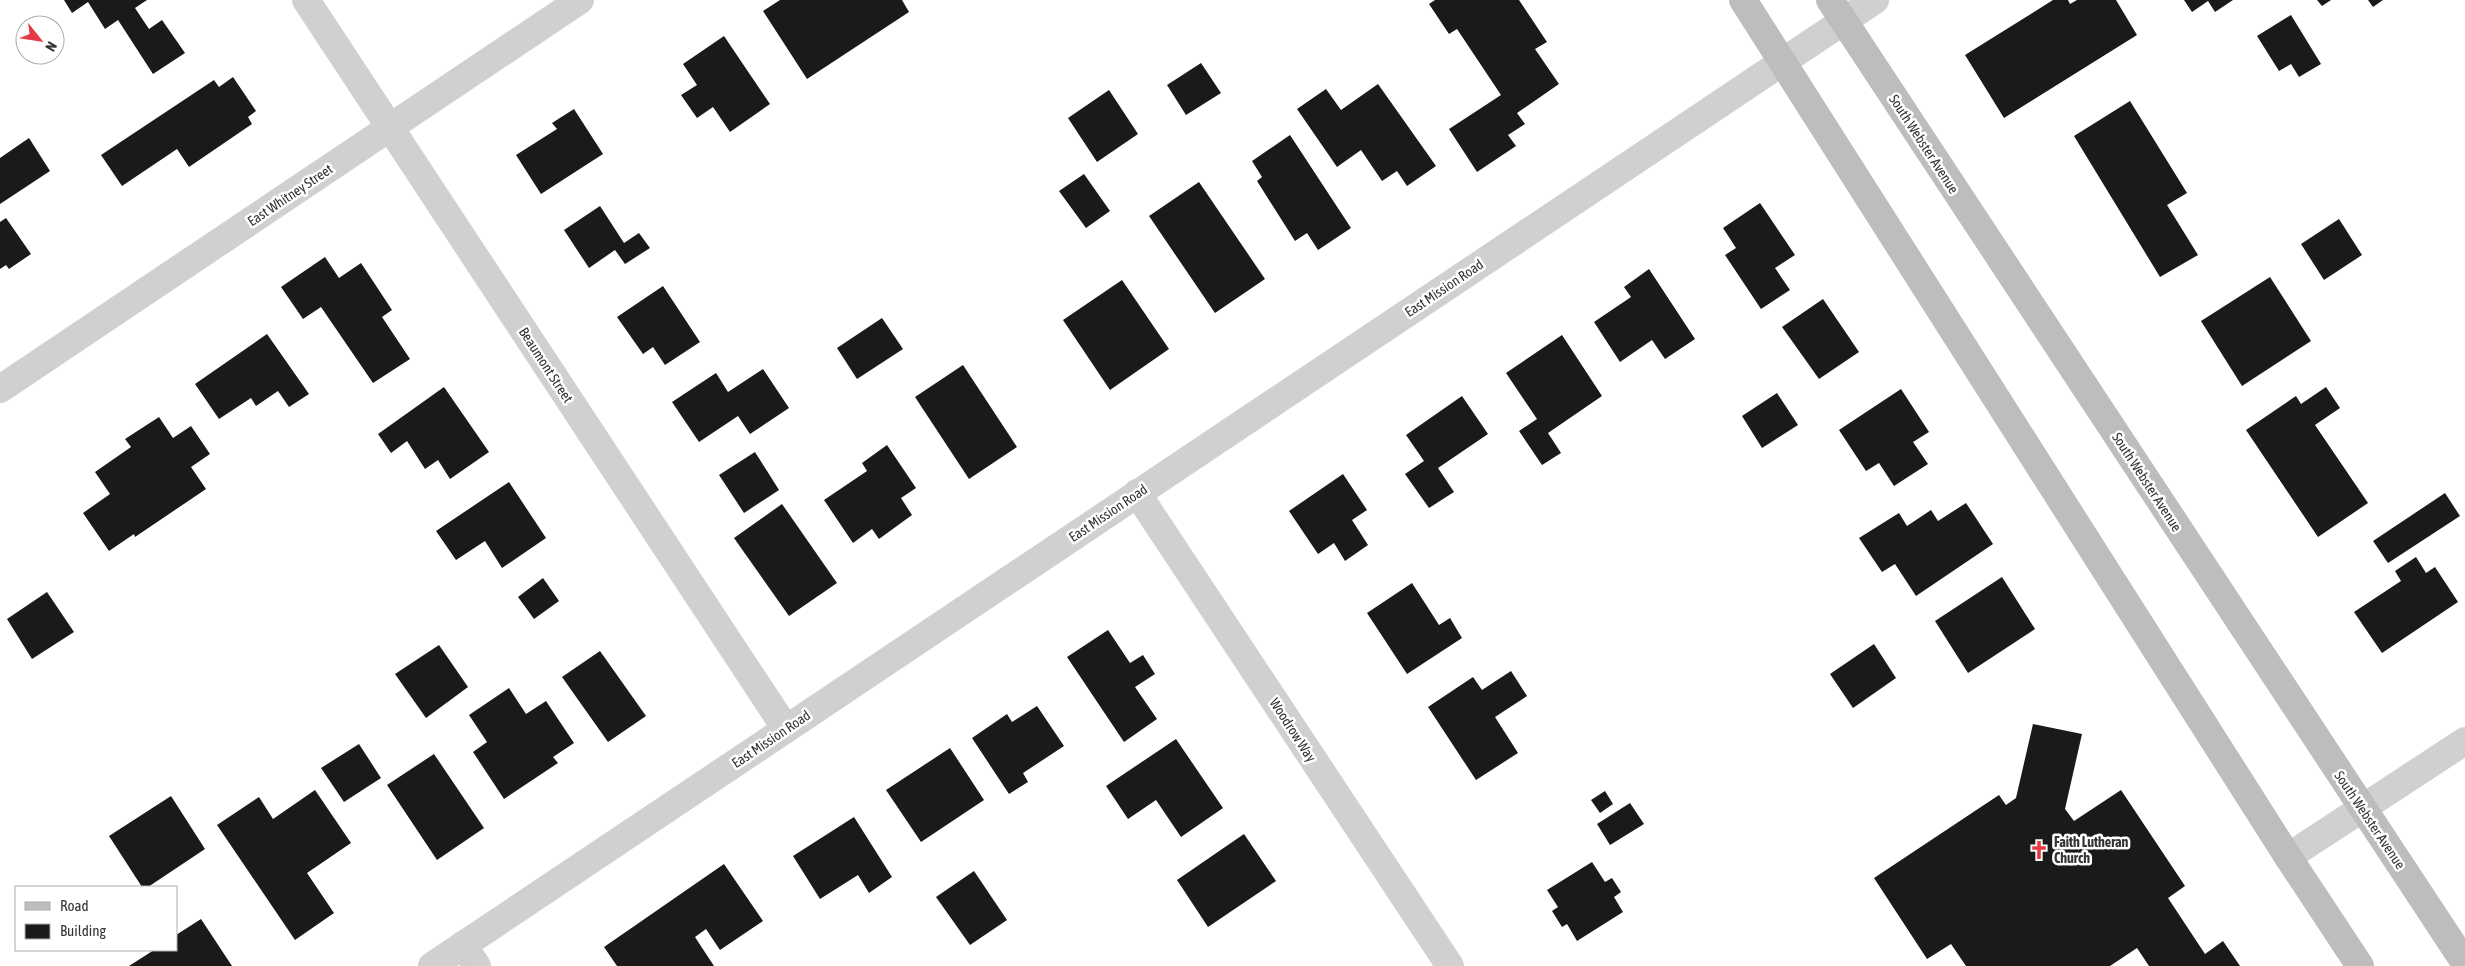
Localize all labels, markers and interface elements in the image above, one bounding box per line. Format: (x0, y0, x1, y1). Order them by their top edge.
north arrow (15, 15, 65, 65)
text: N (42, 39, 60, 54)
street label: South Webster Avenue (1886, 92, 1962, 196)
street label: East Whitney Street (245, 161, 335, 229)
street label: East Mission Road (1402, 256, 1486, 320)
street label: Beaumont Street (516, 324, 576, 406)
street label: South Webster Avenue (2109, 430, 2185, 534)
street label: East Mission Road (1066, 481, 1150, 545)
street label: Woodrow Way (1267, 695, 1320, 765)
street label: East Mission Road (729, 707, 813, 771)
street label: South Webster Avenue (2331, 768, 2409, 872)
place label: Faith Lutheran Church (2054, 834, 2129, 866)
church icon: Faith Lutheran Church (2028, 839, 2050, 861)
legend (15, 886, 178, 951)
text: Road (60, 897, 89, 914)
text: Building (60, 922, 106, 939)

